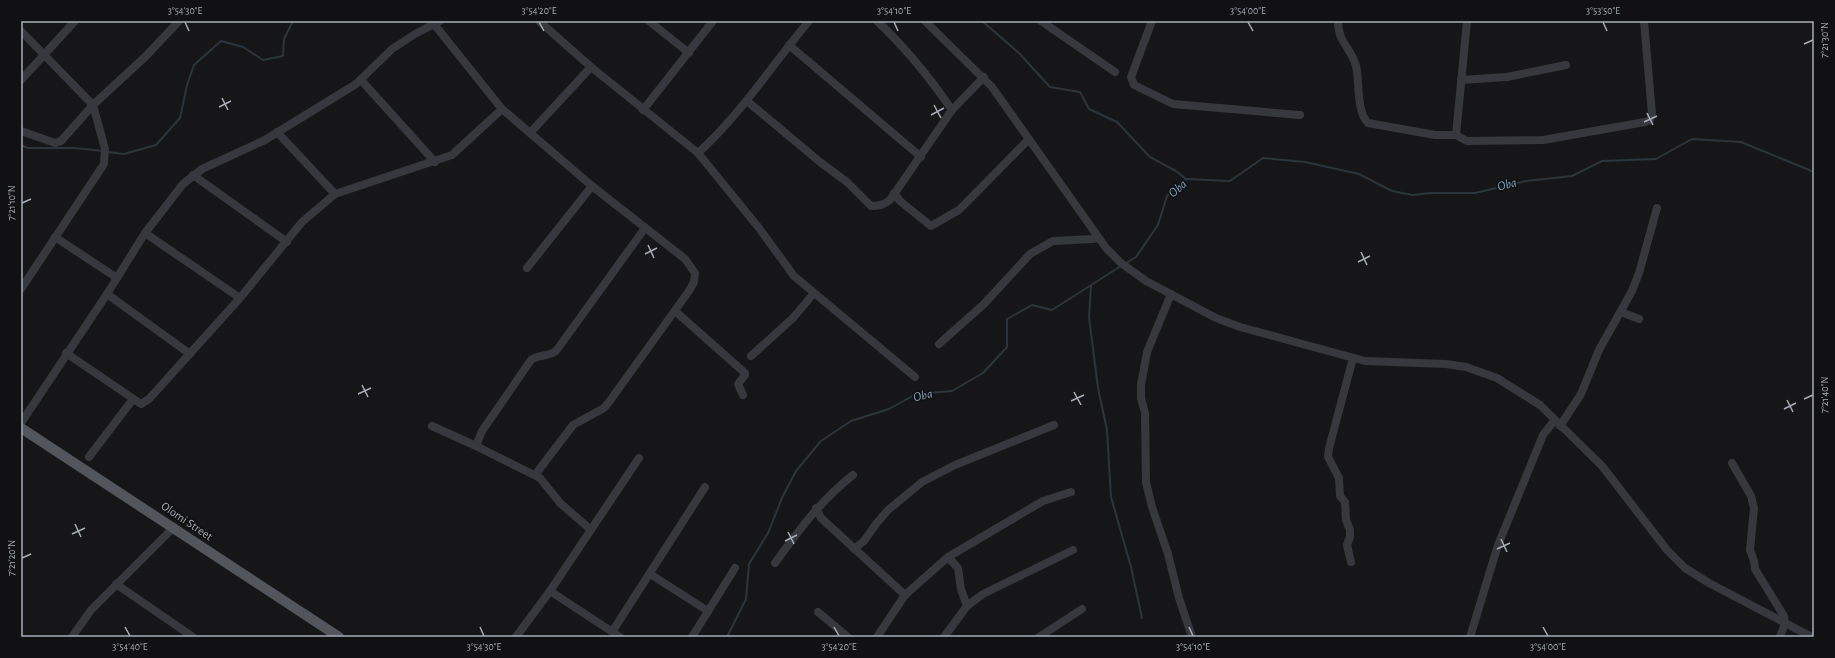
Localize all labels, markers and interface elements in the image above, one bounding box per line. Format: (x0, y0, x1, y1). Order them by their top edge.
text: 3°54'30"E (168, 6, 203, 16)
text: 3°54'20"E (521, 6, 557, 16)
text: 3°54'10"E (877, 6, 911, 16)
text: 3°54'00"E (1230, 6, 1266, 16)
text: 3°53'50"E (1586, 6, 1620, 16)
text: 7°21'30"N (1820, 22, 1830, 58)
water label: Oba (1496, 176, 1518, 194)
water label: Oba (1166, 178, 1190, 200)
text: 7°21'10"N (7, 185, 17, 221)
text: 7°21'40"N (1820, 377, 1830, 413)
water label: Oba (912, 387, 934, 405)
street label: Olomi Street (159, 500, 215, 543)
text: 7°21'20"N (7, 540, 17, 576)
text: 3°54'40"E (112, 642, 148, 652)
text: 3°54'30"E (467, 642, 502, 652)
text: 3°54'20"E (821, 642, 857, 652)
text: 3°54'10"E (1176, 642, 1210, 652)
text: 3°54'00"E (1530, 642, 1566, 652)

